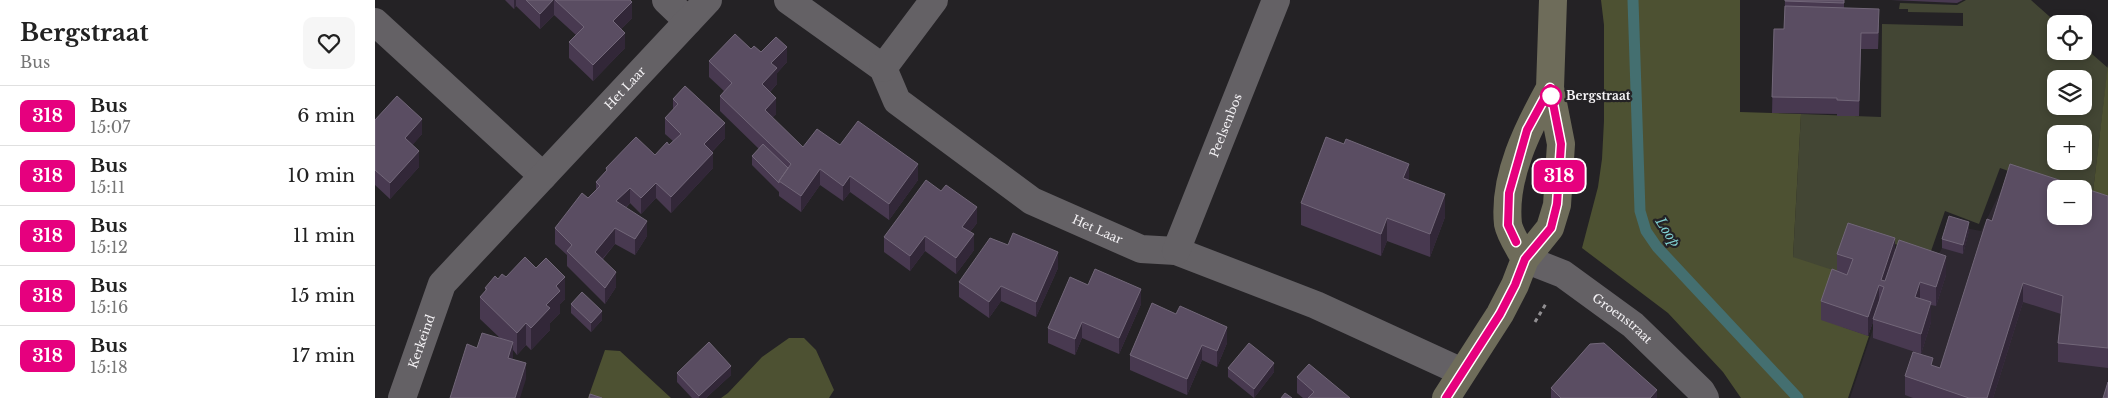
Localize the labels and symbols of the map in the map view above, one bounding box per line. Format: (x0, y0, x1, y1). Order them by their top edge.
street label: Het Laar (601, 63, 649, 113)
marker: Bergstraat (1540, 85, 1562, 107)
place label: Bergstraat (1566, 88, 1631, 103)
street label: Peelsenbos (1206, 91, 1245, 159)
line badge: 318 (1530, 160, 1588, 192)
street label: Het Laar (1070, 212, 1125, 247)
water label: Loop (1651, 213, 1684, 251)
street label: Groenstraat (1589, 290, 1656, 347)
street label: Kerkeind (405, 312, 438, 370)

